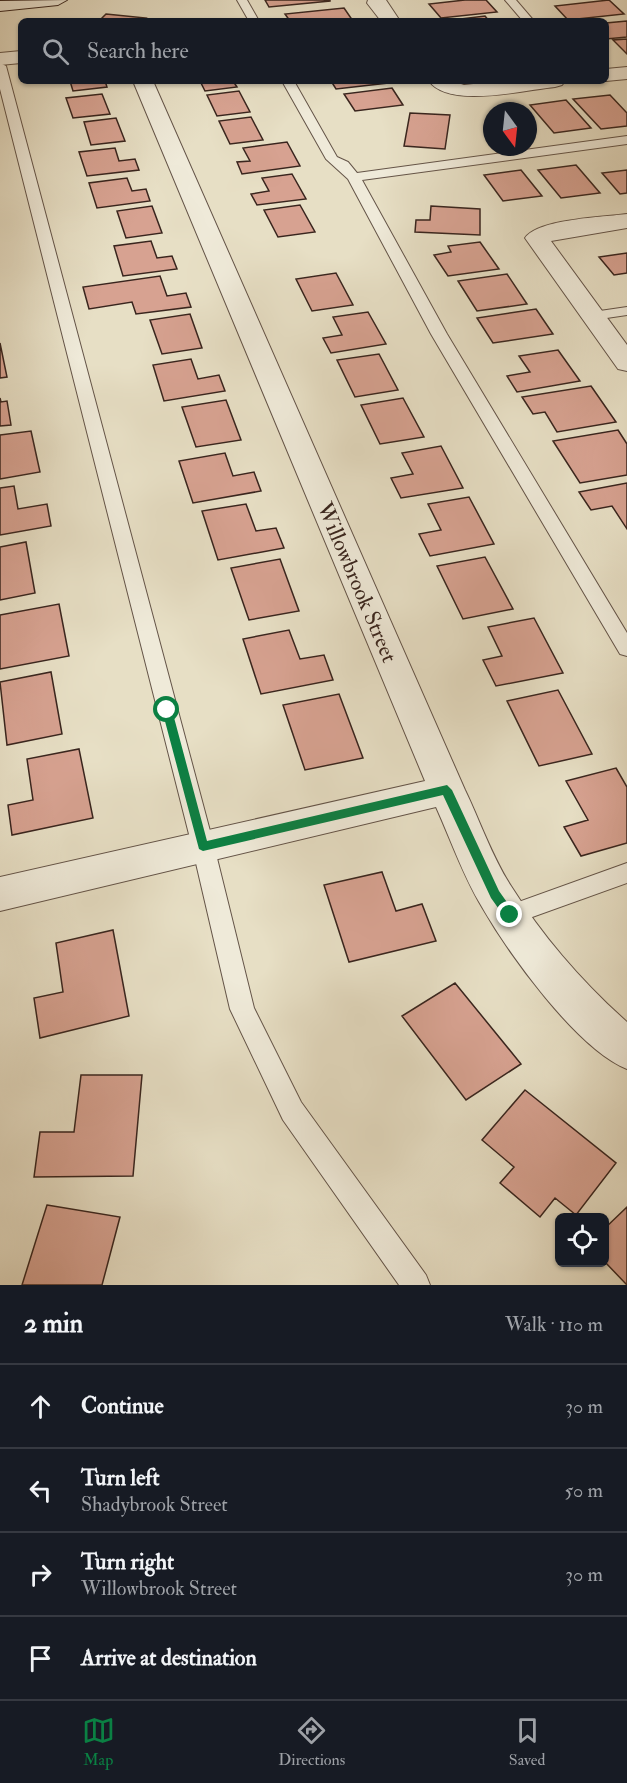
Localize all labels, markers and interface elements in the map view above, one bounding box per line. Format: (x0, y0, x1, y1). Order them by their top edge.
search box (18, 18, 609, 84)
icon: search (39, 35, 72, 68)
text: Search here (87, 37, 189, 65)
north arrow (483, 102, 537, 156)
street label: Willowbrook Street (310, 497, 403, 667)
route start (153, 696, 179, 722)
route end (496, 901, 522, 927)
map controls (555, 1213, 609, 1267)
button: locate (555, 1213, 609, 1267)
text: 2 min (24, 1308, 83, 1340)
text: Walk · 110 m (505, 1312, 603, 1337)
icon: ahead (24, 1390, 57, 1423)
text: Continue (81, 1392, 164, 1420)
text: 30 m (565, 1394, 603, 1419)
text: Turn left (81, 1464, 160, 1492)
icon: left (24, 1474, 57, 1507)
text: 50 m (564, 1478, 603, 1503)
text: Shadybrook Street (81, 1492, 228, 1517)
text: Turn right (81, 1548, 174, 1576)
icon: right (24, 1558, 57, 1591)
text: 30 m (565, 1562, 603, 1587)
text: Willowbrook Street (81, 1576, 237, 1601)
icon: arrive (24, 1642, 57, 1675)
text: Arrive at destination (81, 1644, 257, 1672)
tab: Map (82, 1714, 115, 1770)
tab: Directions (278, 1714, 345, 1770)
tab: Saved (509, 1714, 545, 1770)

